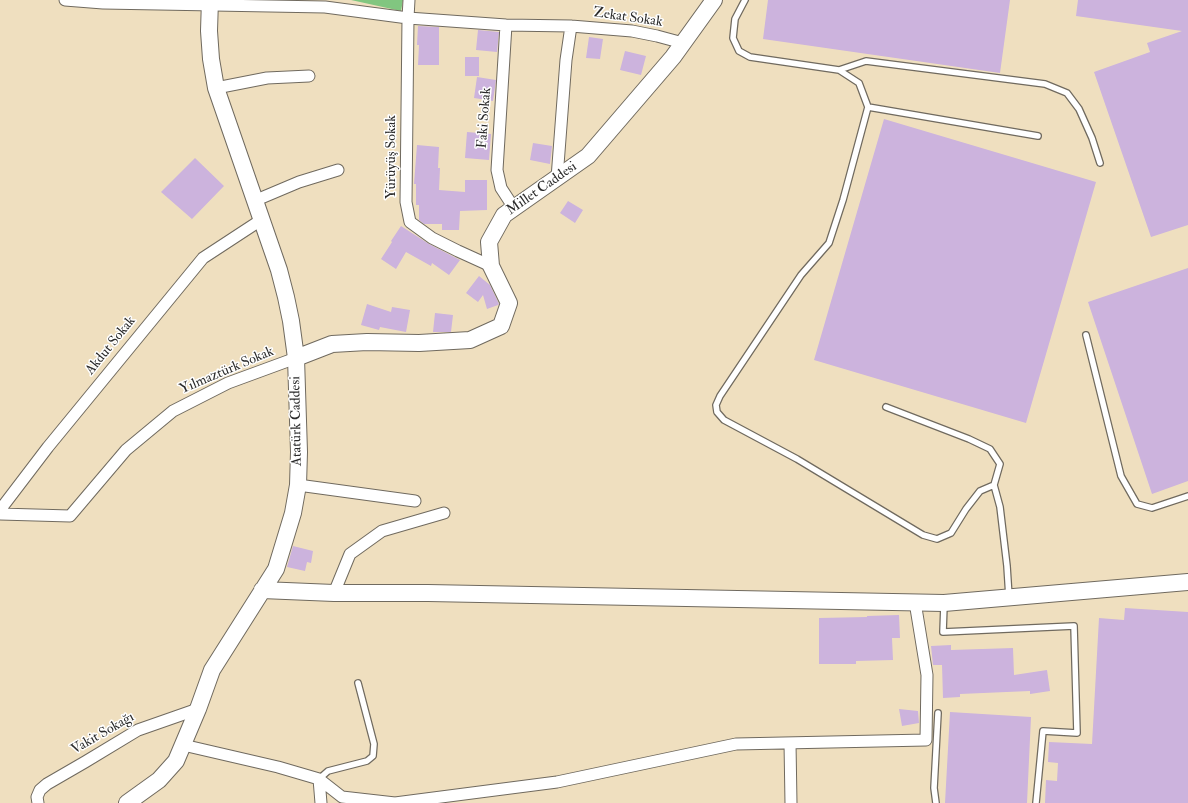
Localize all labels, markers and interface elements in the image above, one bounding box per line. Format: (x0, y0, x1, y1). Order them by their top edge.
street label: Zekat Sokak (592, 5, 664, 31)
street label: Faki Sokak (474, 87, 496, 149)
street label: Yürüyüş Sokak (384, 115, 400, 199)
street label: Millet Caddesi (504, 159, 580, 219)
street label: Akdut Sokak (82, 313, 140, 379)
street label: Yılmaztürk Sokak (177, 344, 277, 398)
street label: Atatürk Caddesi (288, 376, 306, 466)
street label: Vakit Sokağı (69, 709, 137, 759)

